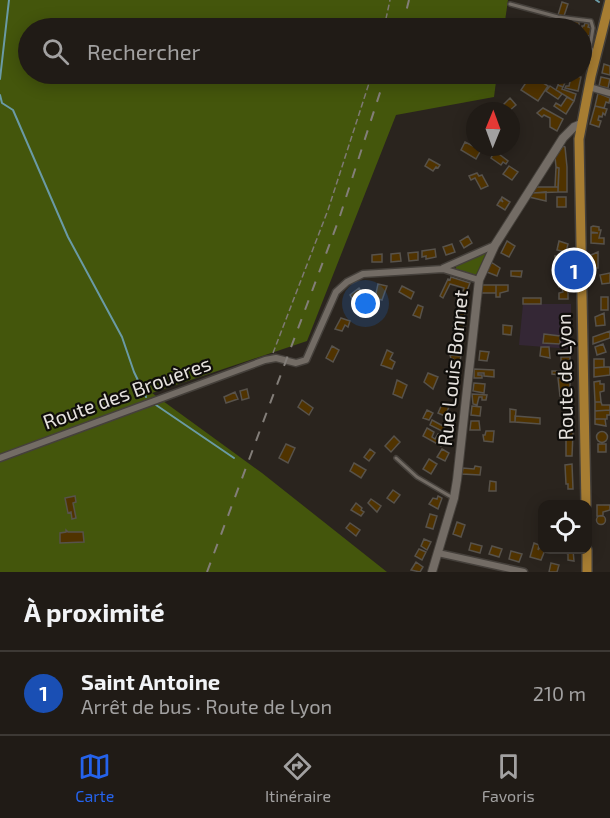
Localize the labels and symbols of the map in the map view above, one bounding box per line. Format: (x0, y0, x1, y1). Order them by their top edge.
north arrow (466, 102, 520, 156)
pin: 1 (554, 248, 594, 292)
street label: Rue Louis Bonnet (432, 288, 472, 447)
your location (351, 289, 380, 318)
street label: Route de Lyon (551, 313, 577, 441)
street label: Route des Brouères (39, 351, 214, 434)

